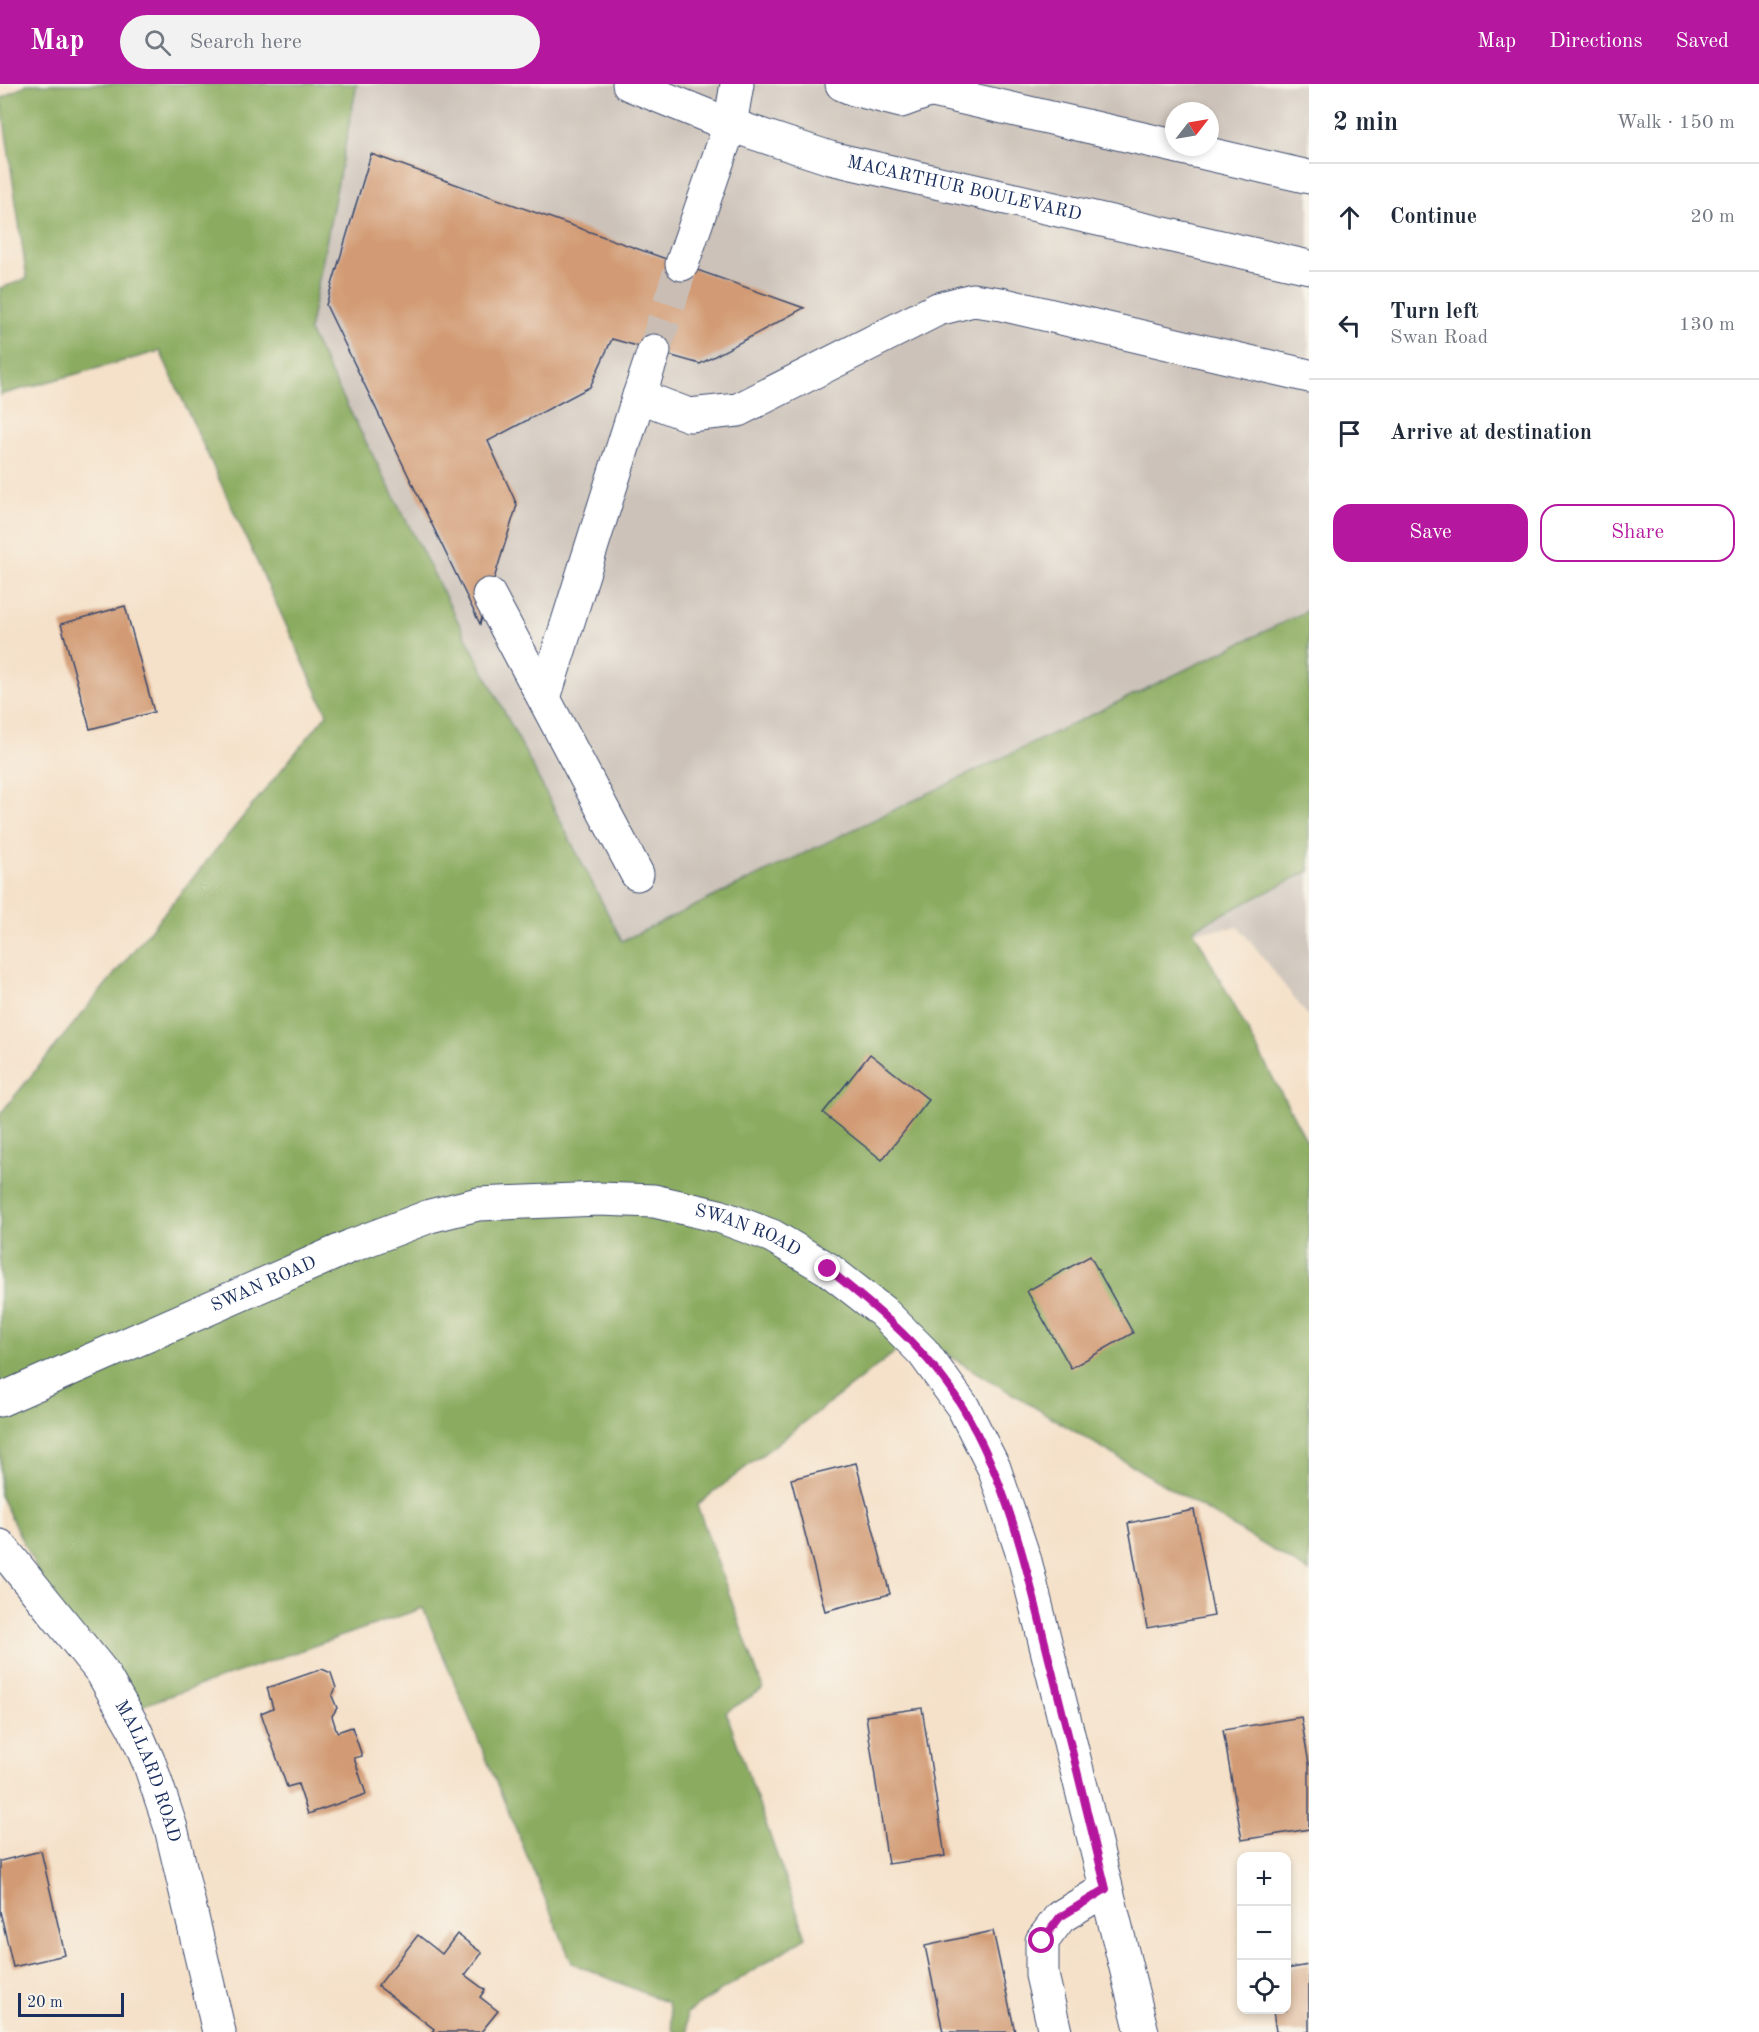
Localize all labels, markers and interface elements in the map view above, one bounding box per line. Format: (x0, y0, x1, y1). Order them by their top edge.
search box (120, 15, 540, 69)
icon: search (141, 26, 174, 59)
text: Map (30, 28, 84, 56)
text: Search here (189, 31, 302, 53)
text: Map (1477, 31, 1516, 52)
text: Directions (1549, 31, 1643, 52)
text: Saved (1676, 31, 1729, 52)
north arrow (1165, 102, 1219, 156)
text: 2 min (1333, 110, 1398, 136)
text: Walk · 150 m (1616, 113, 1735, 133)
street label: MACARTHUR BOULEVARD (845, 153, 1083, 224)
icon: ahead (1333, 201, 1366, 234)
text: Continue (1390, 206, 1477, 228)
text: 20 m (1690, 207, 1735, 227)
text: Turn left (1390, 301, 1479, 323)
icon: left (1333, 309, 1366, 342)
text: 130 m (1679, 315, 1735, 335)
text: Swan Road (1390, 328, 1488, 348)
icon: arrive (1333, 417, 1366, 450)
text: Arrive at destination (1390, 422, 1592, 444)
button: Save (1333, 504, 1528, 562)
button: Share (1540, 504, 1735, 562)
street label: SWAN ROAD (693, 1202, 804, 1260)
street label: SWAN ROAD (208, 1253, 319, 1315)
route end (814, 1255, 840, 1281)
street label: MALLARD ROAD (111, 1697, 183, 1844)
map controls (1237, 1852, 1291, 2014)
button: + (1237, 1852, 1291, 1906)
button: − (1237, 1906, 1291, 1960)
route start (1028, 1927, 1054, 1953)
button: locate (1237, 1960, 1291, 2014)
scale bar (18, 1990, 124, 2018)
text: 20 m (27, 1995, 63, 2011)

